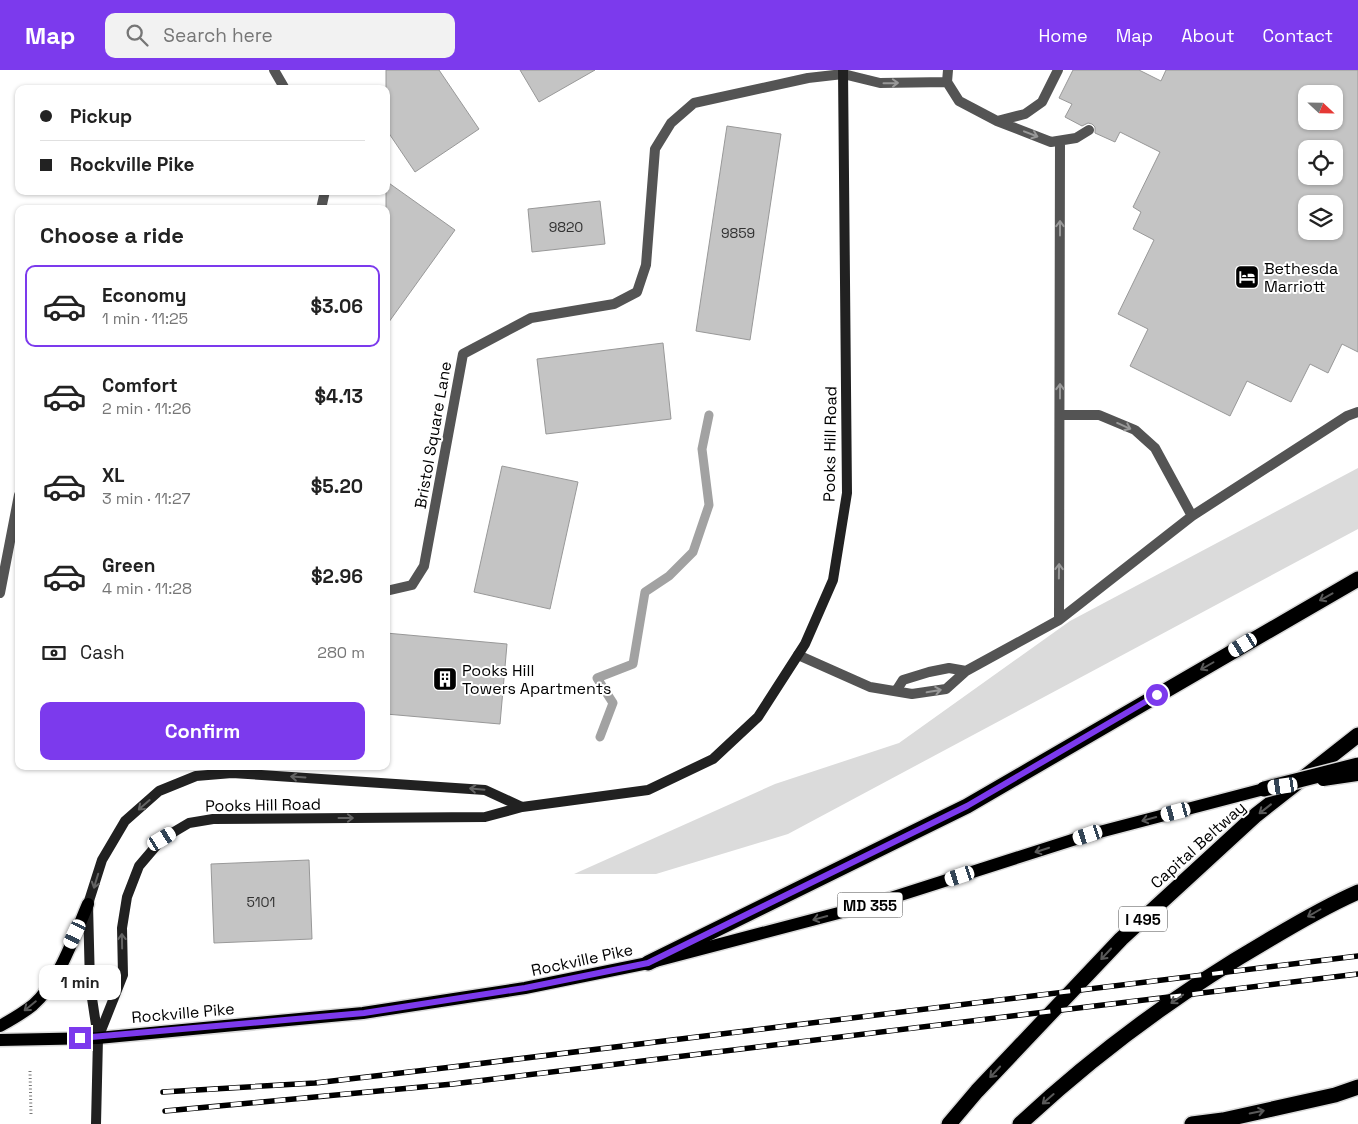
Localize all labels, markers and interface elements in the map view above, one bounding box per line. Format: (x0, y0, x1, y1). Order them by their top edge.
search box (105, 13, 455, 58)
text: Map (25, 20, 75, 51)
icon: search (123, 21, 151, 49)
text: Search here (163, 23, 273, 48)
text: Home (1039, 24, 1088, 47)
text: Map (1116, 24, 1153, 47)
text: About (1181, 24, 1235, 47)
text: Contact (1263, 24, 1333, 47)
one-way arrow (882, 78, 899, 88)
north arrow (1298, 85, 1342, 130)
map controls (1298, 85, 1343, 240)
text: Pickup (70, 104, 132, 129)
one-way arrow (1023, 130, 1038, 139)
button: locate (1298, 140, 1343, 185)
text: Rockville Pike (70, 152, 195, 177)
button: layers (1298, 195, 1343, 240)
house number: 9820 (549, 218, 583, 236)
text: Choose a ride (40, 221, 184, 249)
one-way arrow (1055, 221, 1065, 237)
house number: 9859 (721, 224, 755, 242)
place label: Bethesda Marriott (1264, 258, 1338, 297)
hotel icon: Bethesda Marriott (1234, 264, 1260, 290)
text: Economy (102, 283, 186, 308)
icon: car (42, 284, 87, 329)
text: $3.06 (310, 294, 363, 319)
text: 1 min · 11:25 (102, 308, 188, 329)
street label: Bristol Square Lane (410, 360, 456, 510)
text: Comfort (102, 373, 178, 398)
icon: car (42, 374, 87, 419)
one-way arrow (1055, 383, 1065, 400)
text: $4.13 (315, 384, 363, 409)
street label: Pooks Hill Road (818, 386, 842, 502)
text: 2 min · 11:26 (102, 398, 191, 419)
one-way arrow (1116, 421, 1131, 431)
text: XL (102, 463, 125, 488)
icon: car (42, 464, 87, 509)
text: $5.20 (311, 474, 363, 499)
text: 3 min · 11:27 (102, 488, 190, 509)
text: Green (102, 553, 155, 578)
icon: car (42, 554, 87, 599)
one-way arrow (1054, 563, 1064, 580)
text: $2.96 (311, 564, 363, 589)
text: 4 min · 11:28 (102, 578, 192, 599)
one-way arrow (1320, 592, 1334, 602)
car (1226, 631, 1259, 659)
icon: cash (40, 639, 68, 667)
text: Cash (80, 640, 125, 665)
text: 280 m (317, 642, 365, 663)
place label: Pooks Hill Towers Apartments (462, 660, 611, 699)
one-way arrow (1201, 661, 1215, 671)
building icon: Pooks Hill Towers Apartments (432, 666, 458, 692)
route start (1146, 684, 1168, 706)
one-way arrow (925, 685, 941, 695)
button: Confirm (40, 702, 365, 760)
one-way arrow (290, 772, 306, 782)
car (1267, 776, 1298, 796)
one-way arrow (469, 785, 485, 794)
street label: Pooks Hill Road (205, 793, 321, 817)
street label: Capital Beltway (1146, 797, 1250, 893)
one-way arrow (137, 799, 150, 810)
car (1159, 801, 1192, 823)
one-way arrow (1259, 803, 1272, 814)
one-way arrow (338, 813, 354, 823)
one-way arrow (1141, 815, 1157, 824)
car (1071, 823, 1104, 847)
car (145, 825, 178, 853)
one-way arrow (1034, 845, 1050, 855)
car (943, 864, 976, 888)
one-way arrow (90, 873, 100, 889)
road number: MD 355 (838, 892, 902, 918)
house number: 5101 (247, 893, 275, 911)
road number: I 495 (1119, 906, 1167, 932)
one-way arrow (1308, 909, 1322, 919)
one-way arrow (812, 914, 828, 923)
car (61, 917, 88, 951)
one-way arrow (118, 934, 127, 950)
street label: Rockville Pike (529, 939, 635, 981)
one-way arrow (1100, 948, 1112, 960)
callout: 1 min (39, 966, 121, 1000)
text: 1 min (60, 972, 100, 993)
one-way arrow (1170, 994, 1184, 1004)
street label: Rockville Pike (131, 998, 235, 1028)
one-way arrow (24, 1001, 37, 1012)
route end (69, 1027, 91, 1049)
one-way arrow (989, 1066, 1001, 1079)
one-way arrow (1042, 1093, 1055, 1105)
one-way arrow (1248, 1107, 1264, 1116)

